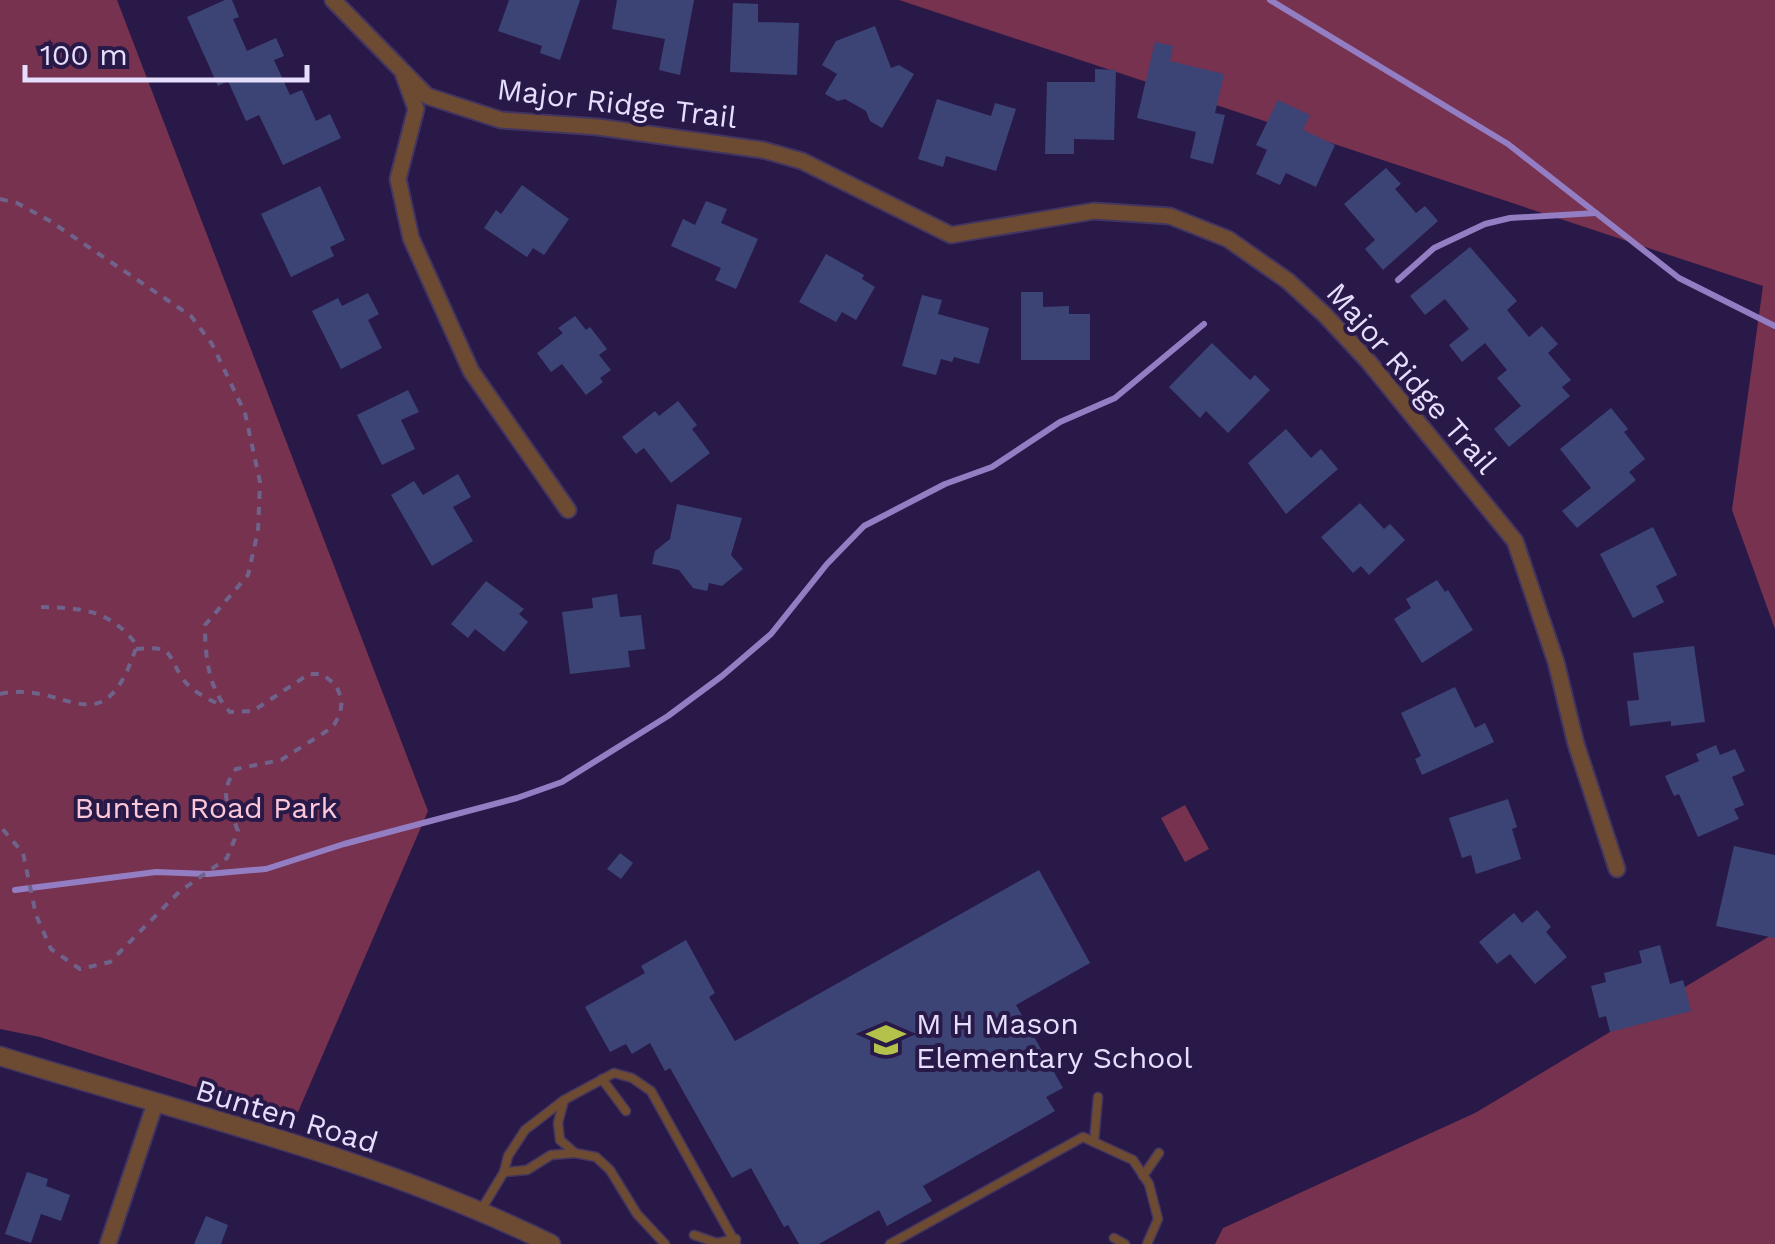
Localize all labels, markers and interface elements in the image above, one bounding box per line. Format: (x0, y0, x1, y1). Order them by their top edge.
scale bar (25, 20, 308, 82)
text: 100 m (40, 37, 128, 72)
street label: Major Ridge Trail (495, 71, 739, 135)
street label: Major Ridge Trail (1320, 275, 1504, 481)
park label: Bunten Road Park (74, 790, 338, 825)
place label: M H Mason Elementary School (916, 1006, 1192, 1075)
school or university icon: M H Mason Elementary School (865, 1019, 907, 1061)
street label: Bunten Road (192, 1072, 382, 1160)

